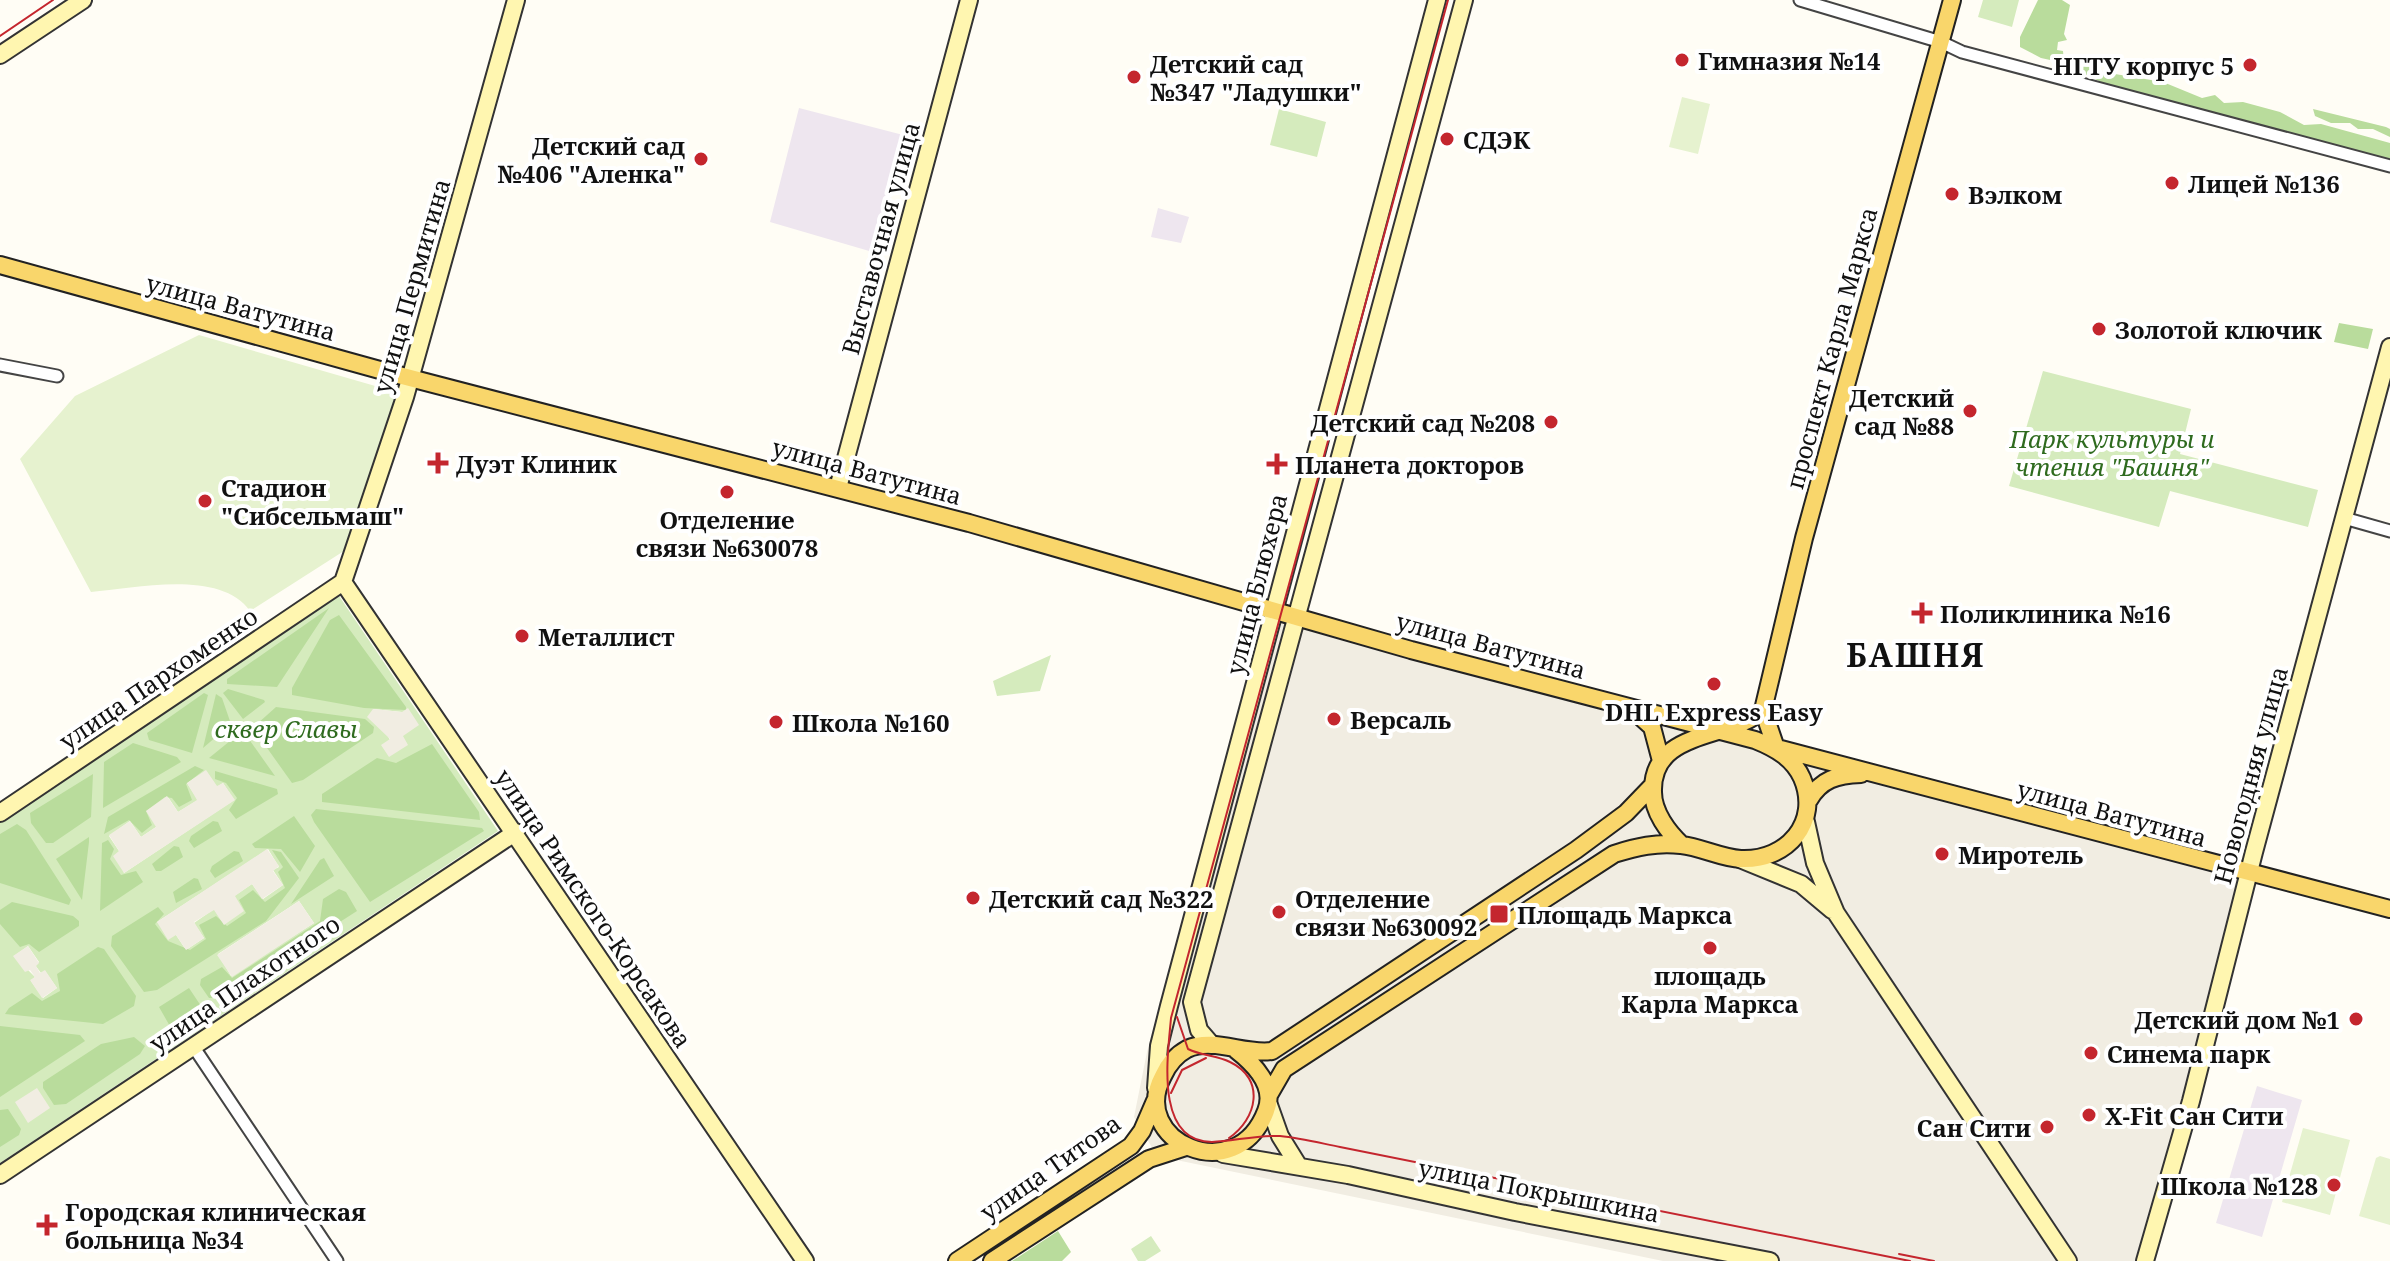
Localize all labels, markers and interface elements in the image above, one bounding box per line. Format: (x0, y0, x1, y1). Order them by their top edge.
place label: Гимназия №14 (1698, 44, 1881, 77)
place label: Детский сад №347 "Ладушки" (1150, 47, 1362, 108)
place label: НГТУ корпус 5 (2053, 49, 2234, 82)
marker: Гимназия №14 (1673, 51, 1691, 69)
marker: НГТУ корпус 5 (2241, 56, 2259, 74)
marker: Детский сад №347 "Ладушки" (1125, 68, 1143, 86)
street label: Выставочная улица (833, 118, 927, 358)
place label: СДЭК (1463, 123, 1531, 156)
place label: Детский сад №406 "Аленка" (497, 129, 685, 190)
marker: СДЭК (1438, 130, 1456, 148)
marker: Детский сад №406 "Аленка" (692, 150, 710, 168)
place label: Лицей №136 (2188, 167, 2340, 200)
marker: Лицей №136 (2163, 174, 2181, 192)
street label: улица Пермитина (365, 175, 457, 397)
place label: Вэлком (1968, 178, 2063, 211)
marker: Вэлком (1943, 185, 1961, 203)
street label: проспект Карла Маркса (1777, 203, 1885, 493)
street label: улица Ватутина (143, 266, 339, 348)
place label: Золотой ключик (2115, 313, 2322, 346)
marker: Золотой ключик (2090, 320, 2108, 338)
place label: Детский сад №88 (1849, 381, 1954, 442)
marker: Детский сад №88 (1961, 402, 1979, 420)
place label: Детский сад №208 (1310, 406, 1535, 439)
marker: Детский сад №208 (1542, 413, 1560, 431)
park label: Парк культуры и чтения "Башня" (2008, 422, 2215, 483)
street label: улица Ватутина (769, 430, 965, 512)
place label: Дуэт Клиник (456, 447, 617, 480)
place label: Планета докторов (1295, 448, 1524, 481)
marker: Дуэт Клиник (427, 452, 449, 474)
marker: Планета докторов (1266, 453, 1288, 475)
place label: Стадион "Сибсельмаш" (221, 471, 404, 532)
marker: Отделение связи №630078 (718, 483, 736, 501)
street label: улица Блюхера (1218, 490, 1294, 678)
marker: Стадион "Сибсельмаш" (196, 492, 214, 510)
place label: Отделение связи №630078 (636, 503, 818, 564)
place label: Поликлиника №16 (1940, 597, 2171, 630)
street label: улица Пархоменко (52, 599, 264, 757)
marker: Поликлиника №16 (1911, 602, 1933, 624)
street label: улица Ватутина (1393, 604, 1589, 686)
place label: Металлист (538, 620, 675, 653)
marker: Металлист (513, 627, 531, 645)
district label: БАШНЯ (1846, 633, 1986, 676)
street label: Новогодняя улица (2205, 663, 2295, 887)
marker: DHL Express Easy (1705, 675, 1723, 693)
place label: DHL Express Easy (1605, 695, 1823, 728)
place label: Версаль (1350, 703, 1451, 736)
place label: Школа №160 (792, 706, 950, 739)
marker: Версаль (1325, 710, 1343, 728)
park label: сквер Славы (215, 712, 357, 745)
marker: Школа №160 (767, 713, 785, 731)
street label: улица Римского-Корсакова (488, 762, 700, 1054)
street label: улица Ватутина (2014, 772, 2210, 854)
place label: Миротель (1958, 838, 2083, 871)
marker: Миротель (1933, 845, 1951, 863)
place label: Детский сад №322 (989, 882, 1214, 915)
place label: Отделение связи №630092 (1295, 882, 1477, 943)
marker: Детский сад №322 (964, 889, 982, 907)
place label: Площадь Маркса (1517, 898, 1733, 931)
marker: Отделение связи №630092 (1270, 903, 1288, 921)
marker: Площадь Маркса (1488, 903, 1510, 925)
street label: улица Плахотного (142, 907, 346, 1059)
marker: площадь Карла Маркса (1701, 939, 1719, 957)
place label: площадь Карла Маркса (1621, 959, 1799, 1020)
place label: Детский дом №1 (2134, 1003, 2340, 1036)
marker: Детский дом №1 (2347, 1010, 2365, 1028)
place label: Синема парк (2107, 1037, 2270, 1070)
marker: Синема парк (2082, 1044, 2100, 1062)
place label: X-Fit Сан Сити (2105, 1099, 2284, 1132)
street label: улица Титова (973, 1106, 1127, 1228)
marker: X-Fit Сан Сити (2080, 1106, 2098, 1124)
place label: Сан Сити (1917, 1111, 2031, 1144)
marker: Сан Сити (2038, 1118, 2056, 1136)
street label: улица Покрышкина (1416, 1150, 1662, 1230)
place label: Школа №128 (2160, 1169, 2318, 1202)
marker: Школа №128 (2325, 1176, 2343, 1194)
place label: Городская клиническая больница №34 (65, 1195, 366, 1256)
marker: Городская клиническая больница №34 (36, 1214, 58, 1236)

